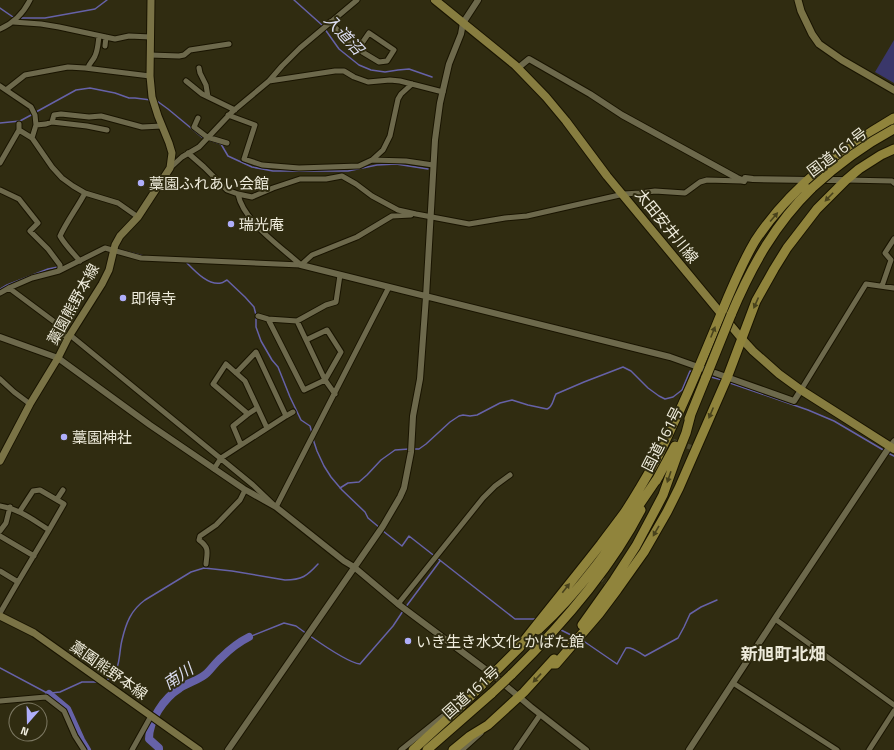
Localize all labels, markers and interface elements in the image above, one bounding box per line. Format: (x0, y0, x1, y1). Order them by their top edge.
water label: 入道沼 (319, 8, 371, 61)
street label: 国道161号 (802, 122, 872, 182)
place label: 藁園ふれあい会館 (149, 172, 269, 195)
marker: 藁園ふれあい会館 (136, 178, 146, 188)
street label: 太田安井川線 (630, 184, 704, 268)
one-way arrow (824, 192, 834, 202)
one-way arrow (769, 212, 778, 222)
place label: 瑞光庵 (239, 213, 284, 236)
marker: 瑞光庵 (226, 219, 236, 229)
street label: 藁園熊野本線 (41, 259, 105, 349)
place label: 即得寺 (131, 287, 176, 310)
marker: 即得寺 (118, 293, 128, 303)
one-way arrow (752, 297, 759, 309)
one-way arrow (711, 325, 717, 337)
street label: 国道161号 (636, 403, 688, 475)
one-way arrow (708, 408, 714, 420)
place label: 藁園神社 (72, 426, 132, 449)
marker: 藁園神社 (59, 432, 69, 442)
one-way arrow (666, 472, 672, 484)
one-way arrow (652, 526, 660, 536)
one-way arrow (562, 583, 571, 594)
place label: いき生き水文化 かばた館 (416, 630, 584, 653)
street label: 藁園熊野本線 (66, 635, 152, 705)
marker: いき生き水文化 かばた館 (403, 636, 413, 646)
district label: 新旭町北畑 (741, 641, 826, 667)
water label: 南川 (158, 656, 200, 695)
street label: 国道161号 (437, 660, 505, 724)
one-way arrow (532, 673, 542, 683)
north arrow (8, 702, 48, 742)
text: N (18, 723, 31, 740)

